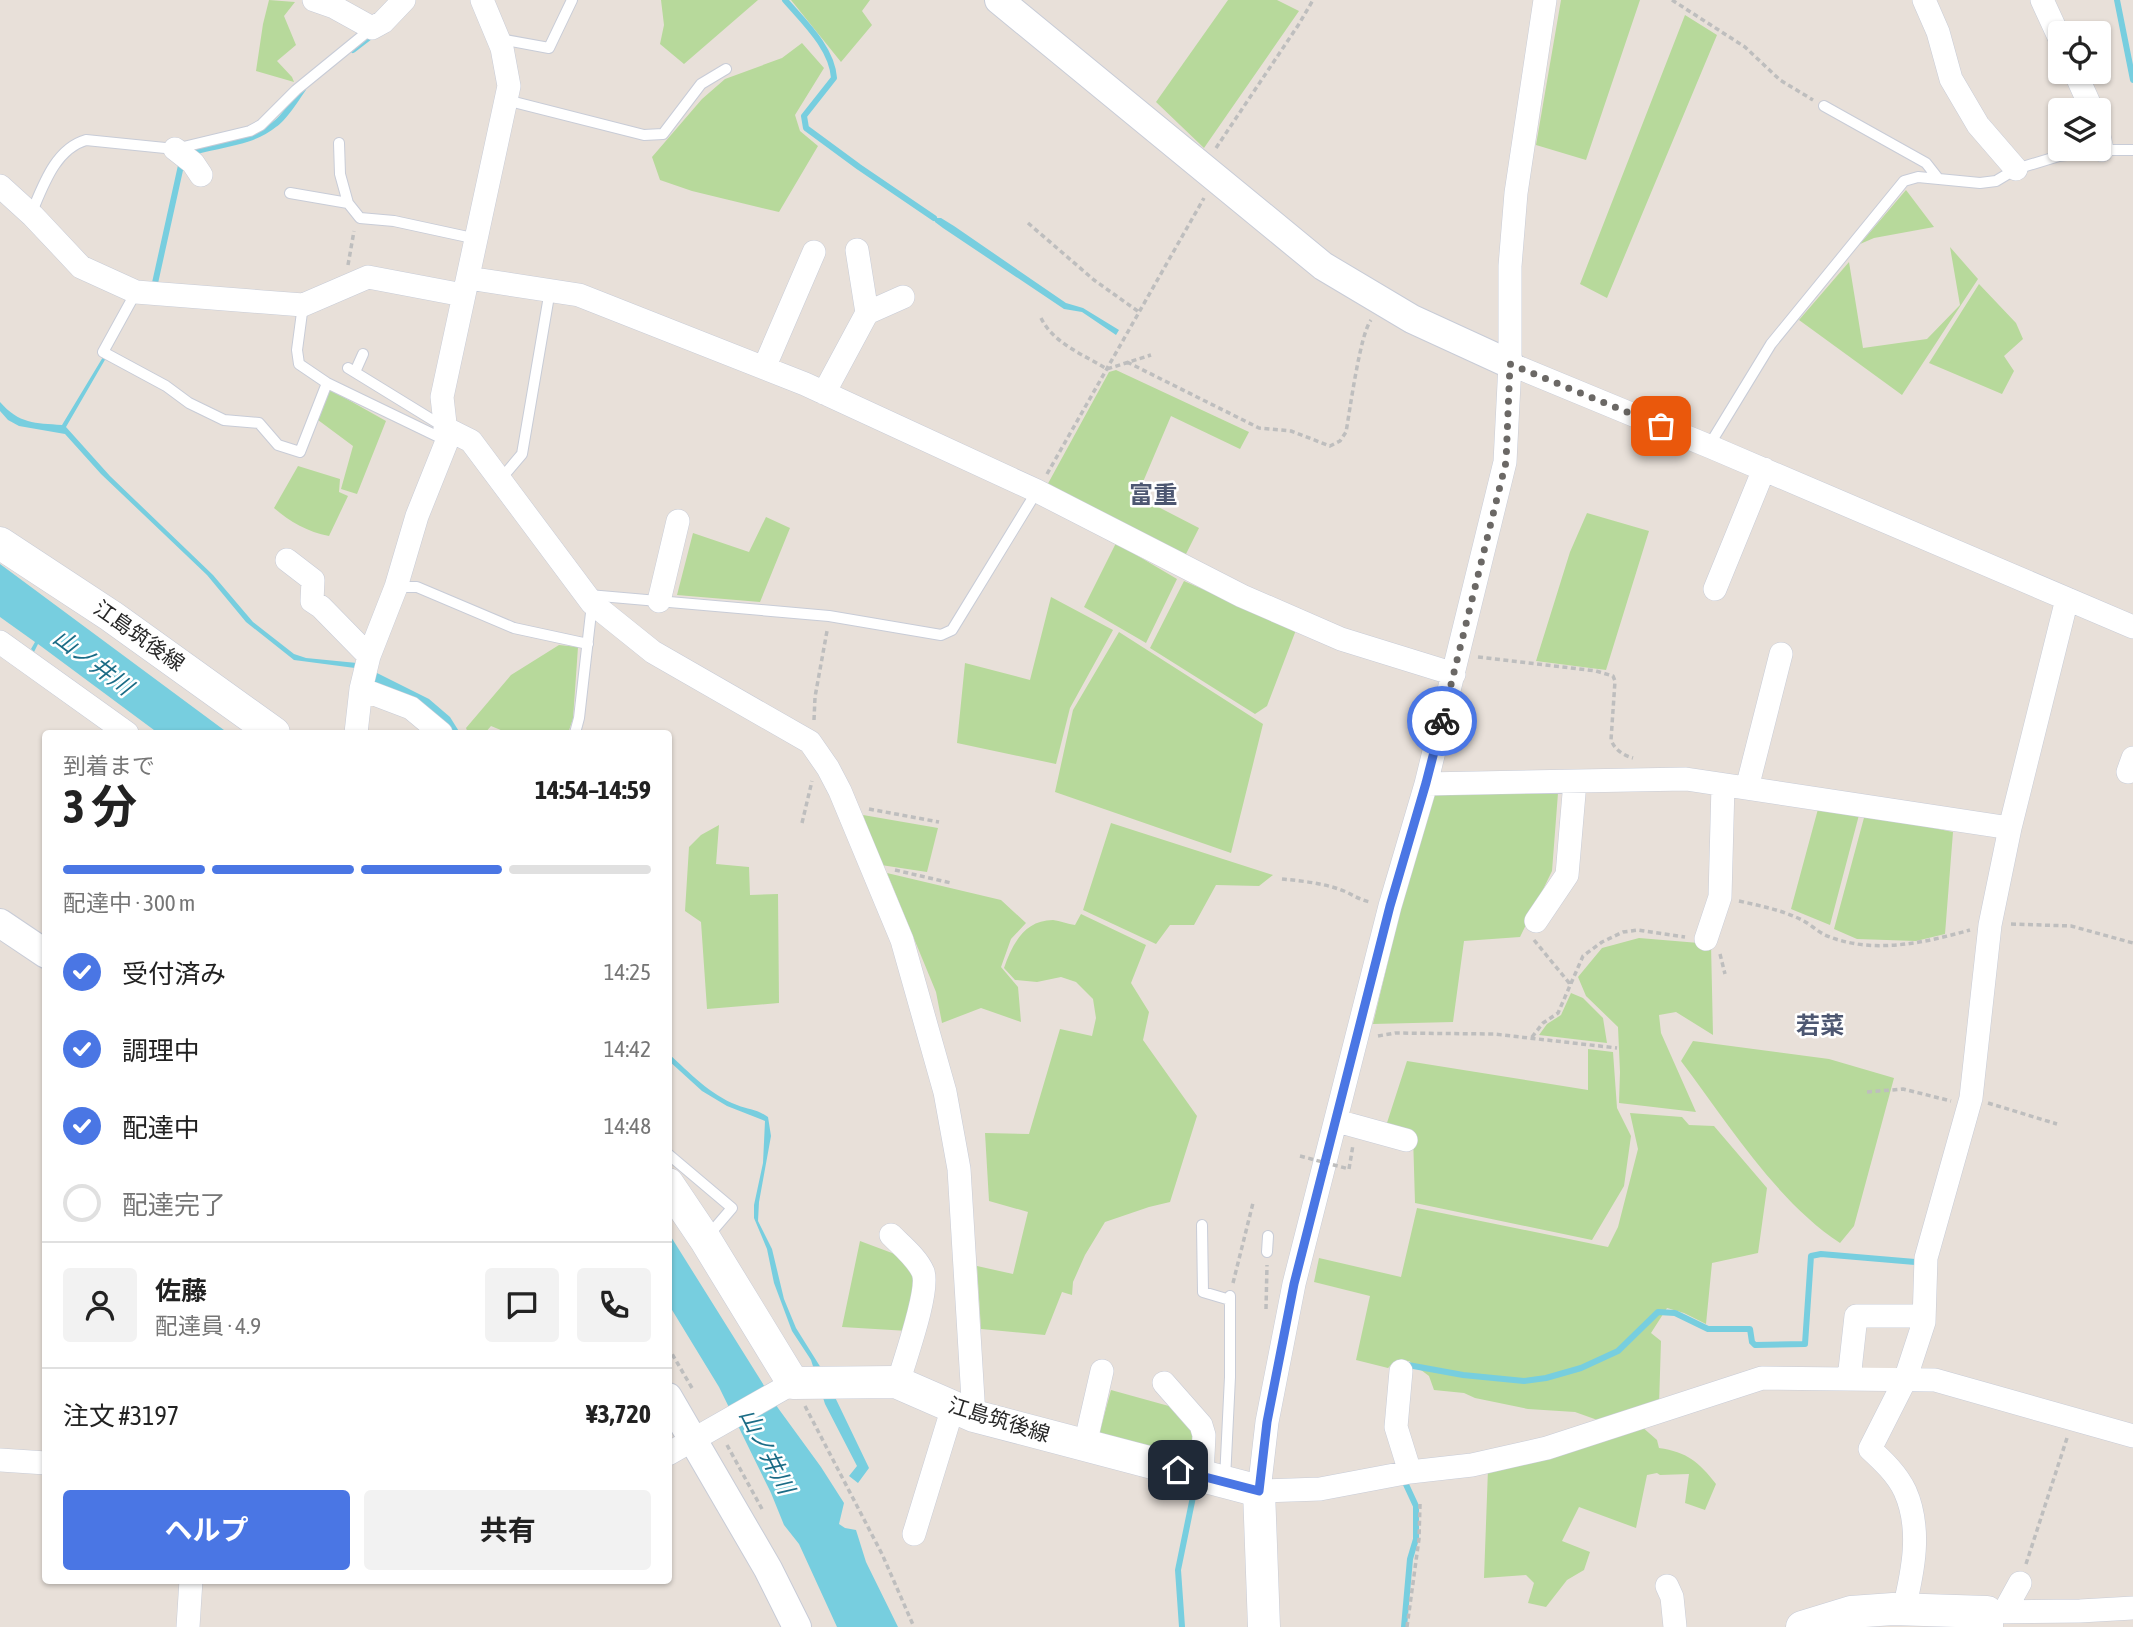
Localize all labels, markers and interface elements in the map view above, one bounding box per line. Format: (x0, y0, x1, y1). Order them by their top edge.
map controls (2048, 21, 2111, 161)
button: locate (2048, 21, 2111, 84)
button: layers (2048, 98, 2111, 161)
pin (1631, 396, 1691, 456)
icon: bag (1642, 407, 1680, 445)
district label: 富重 (1129, 481, 1177, 508)
street label: 江島筑後線 (90, 595, 189, 675)
water label: 山ノ井川 (48, 624, 140, 702)
courier (1407, 686, 1477, 756)
icon: bike (1423, 702, 1461, 740)
text: 到着まで (63, 753, 155, 779)
text: 14:54–14:59 (535, 775, 651, 805)
text: 3 分 (63, 780, 137, 833)
text: 配達中 · 300 m (63, 890, 195, 916)
icon: check (63, 953, 101, 991)
text: 受付済み (122, 959, 226, 989)
text: 14:25 (604, 959, 651, 985)
district label: 若菜 (1796, 1012, 1844, 1039)
icon: check (63, 1030, 101, 1068)
text: 調理中 (122, 1036, 200, 1066)
text: 14:42 (604, 1036, 651, 1062)
icon: check (63, 1107, 101, 1145)
text: 配達中 (122, 1113, 200, 1143)
text: 14:48 (604, 1113, 651, 1139)
text: 配達完了 (122, 1190, 226, 1220)
button: person (63, 1268, 137, 1342)
button: chat (485, 1268, 559, 1342)
button: phone (577, 1268, 651, 1342)
text: 佐藤 (155, 1276, 207, 1306)
text: 配達員 · 4.9 (155, 1313, 261, 1339)
street label: 江島筑後線 (946, 1392, 1053, 1446)
text: ¥3,720 (586, 1399, 651, 1429)
text: 注文 #3197 (63, 1401, 179, 1431)
water label: 山ノ井川 (735, 1404, 801, 1501)
pin (1148, 1440, 1208, 1500)
icon: home (1159, 1451, 1197, 1489)
button: ヘルプ (63, 1490, 350, 1570)
button: 共有 (364, 1490, 651, 1570)

